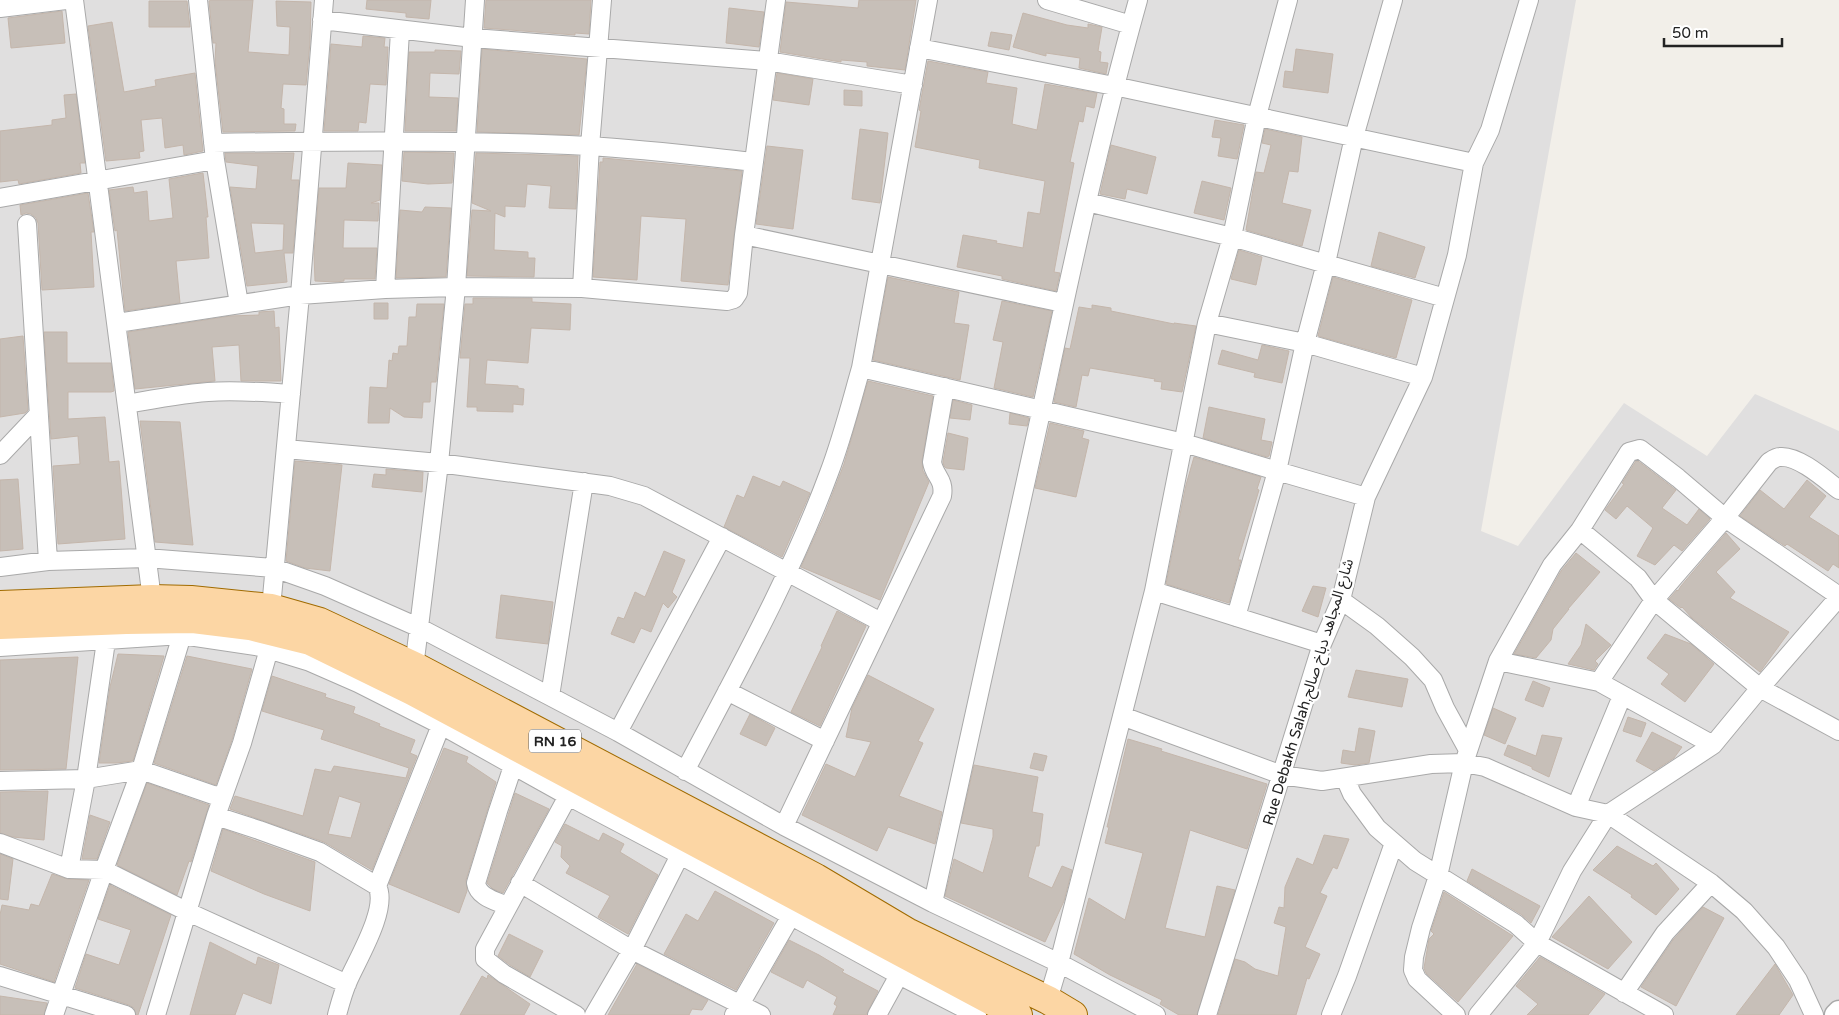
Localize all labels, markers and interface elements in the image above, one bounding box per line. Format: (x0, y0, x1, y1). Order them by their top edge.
scale bar (1664, 15, 1782, 47)
text: 50 m (1672, 24, 1709, 42)
street label: Rue Debakh Salah,شارع المجاهد دباخ صالح (1259, 556, 1360, 828)
road number: RN 16 (529, 729, 581, 752)

